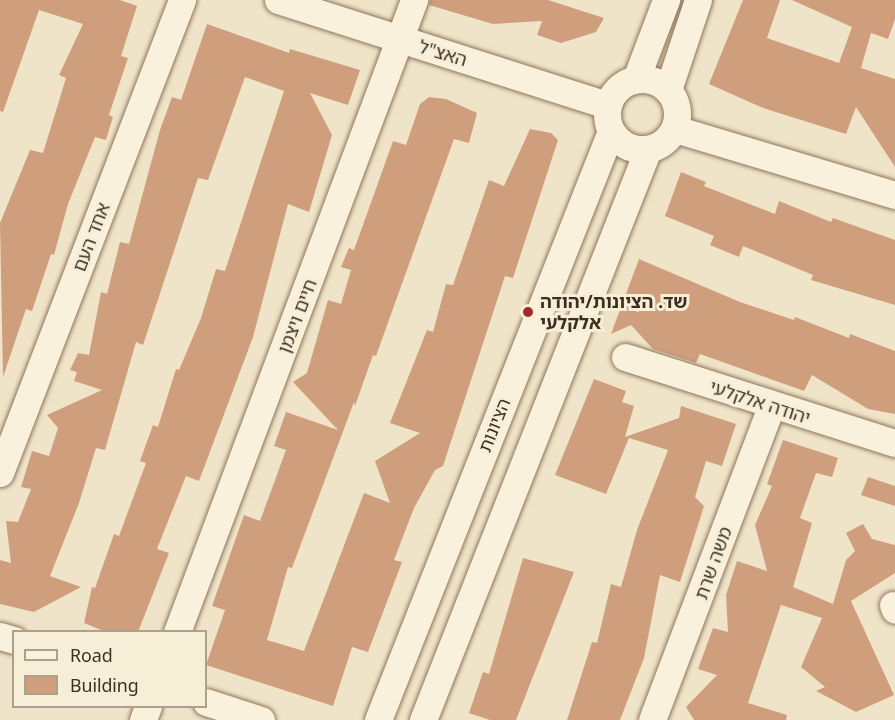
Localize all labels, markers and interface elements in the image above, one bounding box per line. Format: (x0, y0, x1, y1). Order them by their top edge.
street label: האצ"ל (416, 35, 470, 71)
street label: אחד העם (68, 199, 114, 275)
street label: חיים ויצמן (273, 276, 321, 356)
place label: שד. הציונות/יהודה אלקלעי (540, 291, 687, 334)
marker: שד. הציונות/יהודה אלקלעי (521, 305, 535, 319)
street label: יהודה אלקלעי (707, 376, 813, 428)
street label: הציונות (473, 395, 515, 455)
street label: משה שרת (690, 524, 736, 602)
legend (12, 630, 207, 708)
text: Road (70, 643, 113, 667)
text: Building (70, 673, 139, 697)

